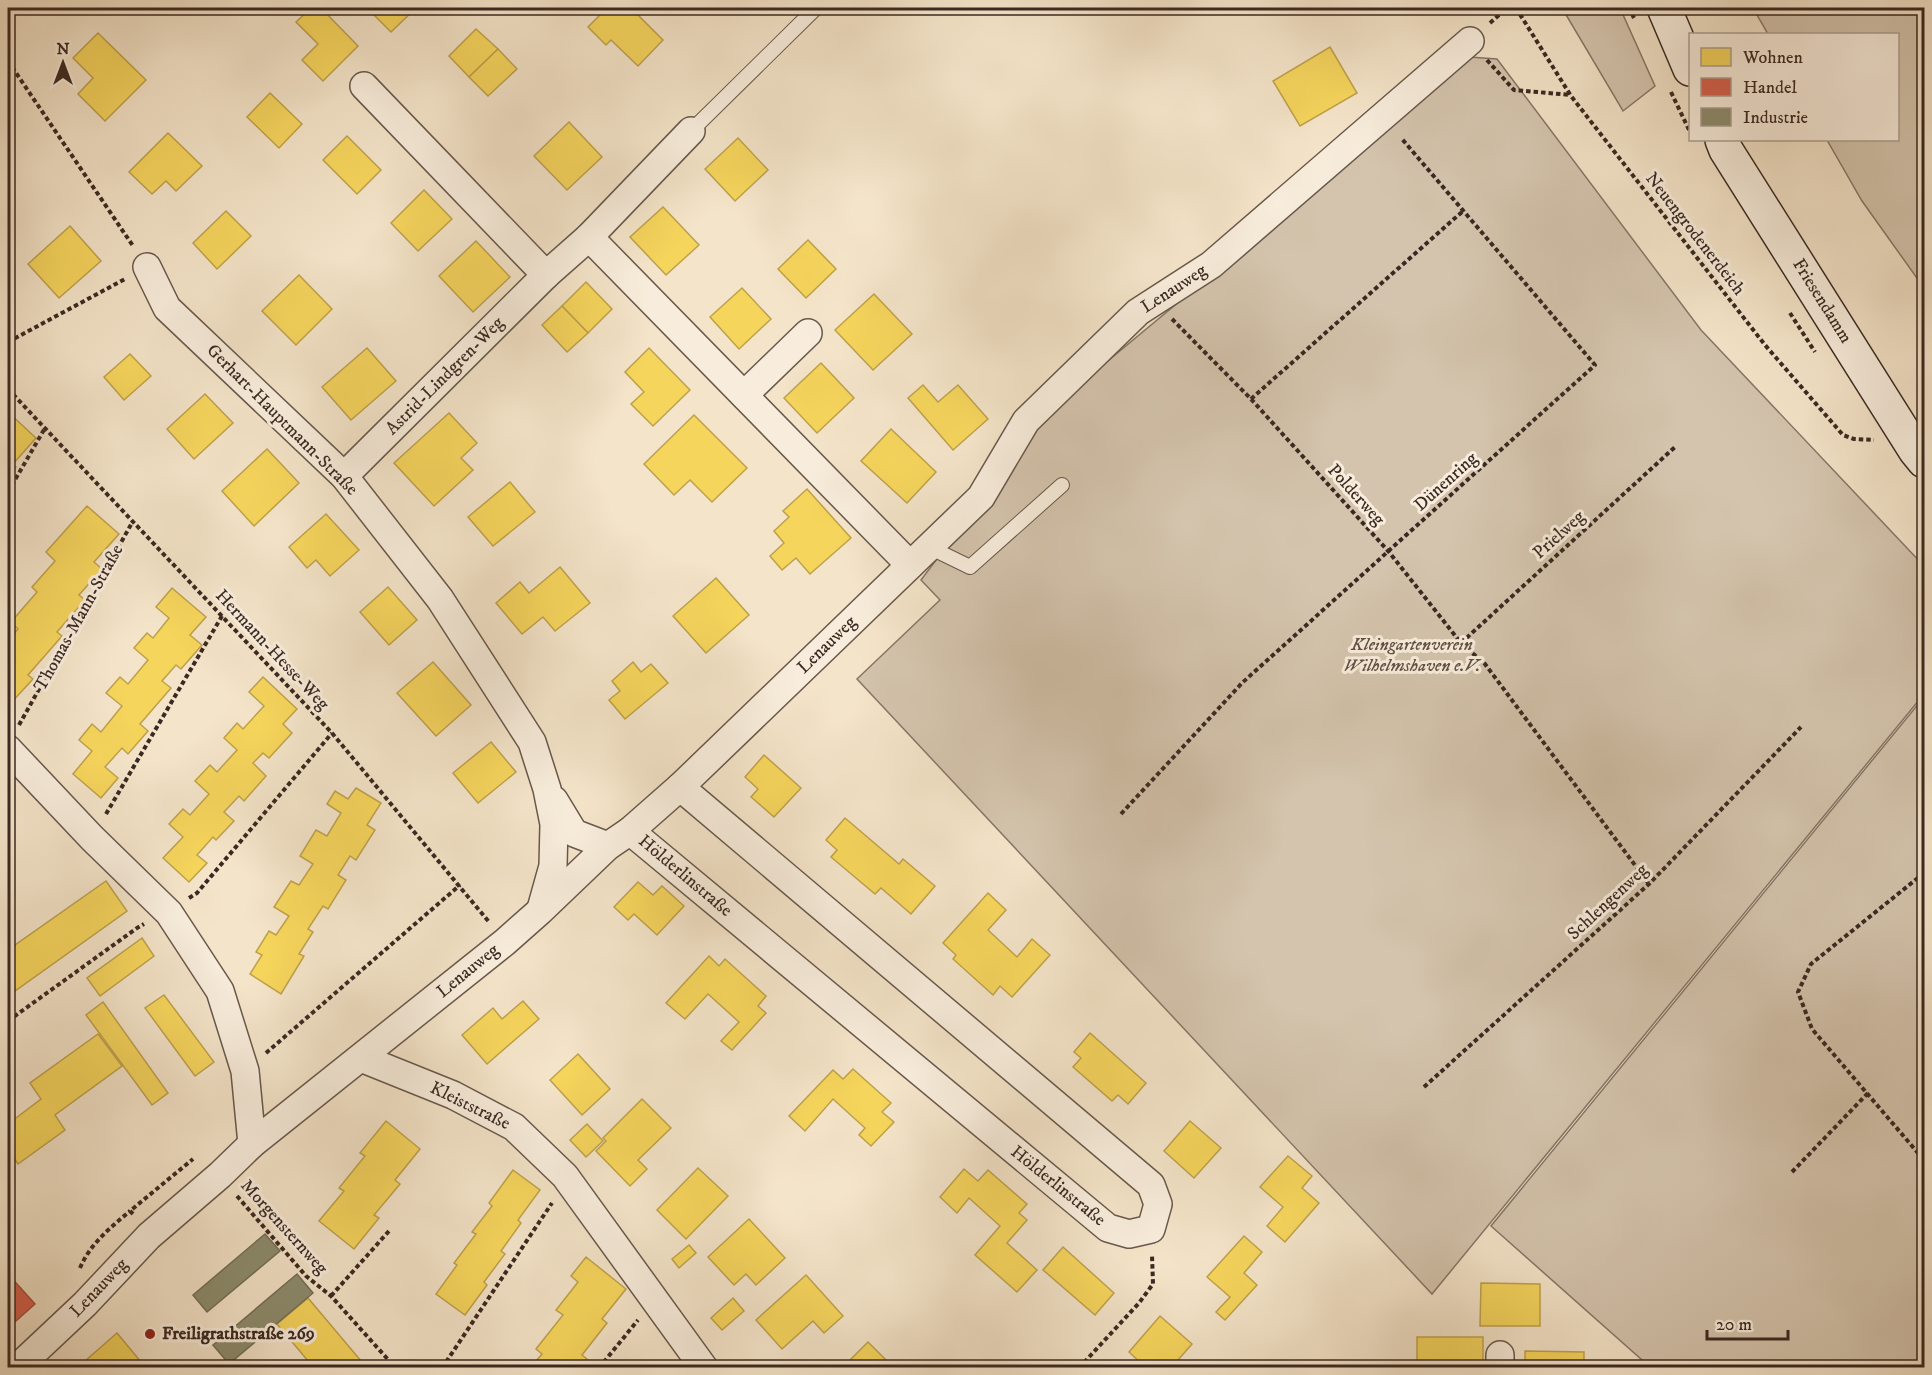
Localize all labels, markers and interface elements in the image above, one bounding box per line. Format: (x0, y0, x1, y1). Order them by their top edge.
north arrow (33, 33, 93, 93)
legend (1689, 33, 1899, 141)
text: N (56, 39, 70, 59)
text: Wohnen (1742, 47, 1804, 69)
text: Handel (1743, 77, 1798, 99)
text: Industrie (1743, 107, 1808, 129)
street label: Neuengrodenerdeich (1640, 168, 1750, 300)
street label: Friesendamm (1787, 255, 1857, 347)
street label: Lenauweg (1137, 260, 1211, 318)
street label: Astrid-Lindgren-Weg (381, 312, 509, 440)
street label: Gerhart-Hauptmann-Straße (202, 340, 362, 500)
street label: Dünenring (1410, 448, 1482, 516)
street label: Polderweg (1323, 460, 1389, 530)
street label: Prielweg (1529, 506, 1590, 564)
street label: Thomas-Mann-Straße (30, 541, 128, 695)
street label: Hermann-Hesse-Weg (210, 585, 334, 715)
street label: Lenauweg (793, 611, 861, 679)
park label: Kleingartenverein Wilhelmshaven e.V. (1344, 634, 1483, 677)
street label: Hölderlinstraße (634, 830, 736, 922)
street label: Schlengenweg (1563, 859, 1653, 945)
street label: Lenauweg (432, 939, 504, 1003)
street label: Kleiststraße (426, 1077, 514, 1135)
street label: Hölderlinstraße (1006, 1141, 1110, 1231)
street label: Morgensternweg (236, 1175, 333, 1279)
street label: Lenauweg (65, 1254, 133, 1322)
scale bar (1707, 1303, 1788, 1341)
text: 20 m (1716, 1314, 1752, 1336)
place label: Freiligrathstraße 269 (162, 1323, 315, 1345)
marker: Freiligrathstraße 269 (143, 1327, 157, 1341)

